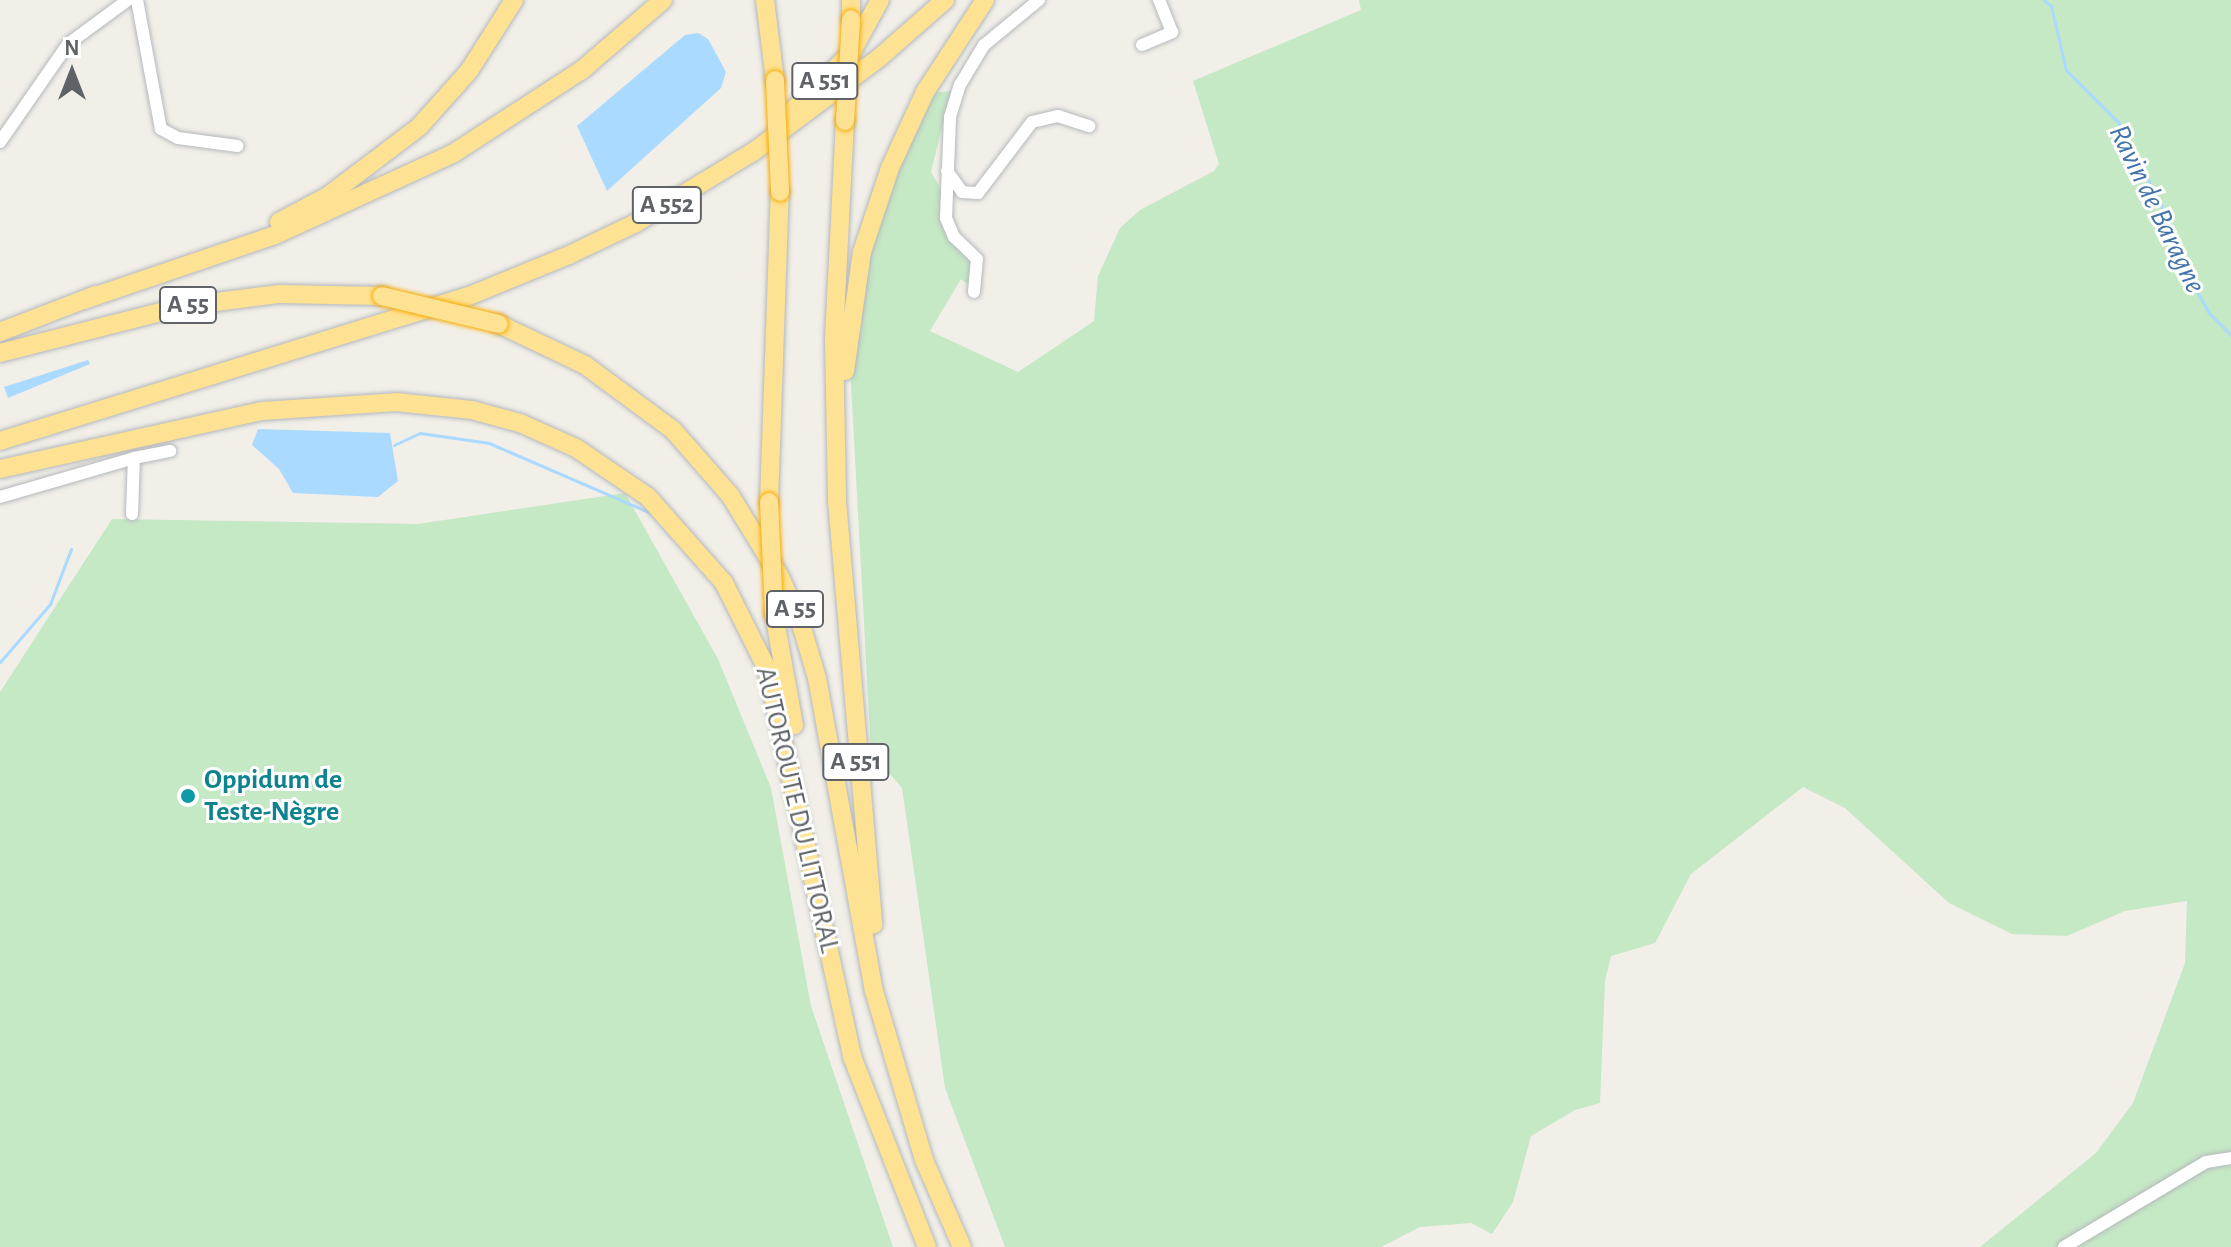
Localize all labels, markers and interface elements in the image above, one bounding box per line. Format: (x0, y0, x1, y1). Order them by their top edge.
north arrow (32, 32, 112, 112)
text: N (64, 37, 80, 59)
road number: A 551 (791, 59, 859, 103)
water label: Ravin de Baragne (2101, 119, 2213, 299)
road number: A 552 (631, 183, 703, 227)
road number: A 55 (158, 283, 218, 327)
road number: A 55 (765, 587, 825, 631)
street label: AUTOROUTE DU LITTORAL (748, 664, 846, 956)
road number: A 551 (822, 740, 890, 784)
place label: Oppidum de Teste-Nègre (204, 763, 342, 829)
marker: Oppidum de Teste-Nègre (179, 787, 197, 805)

